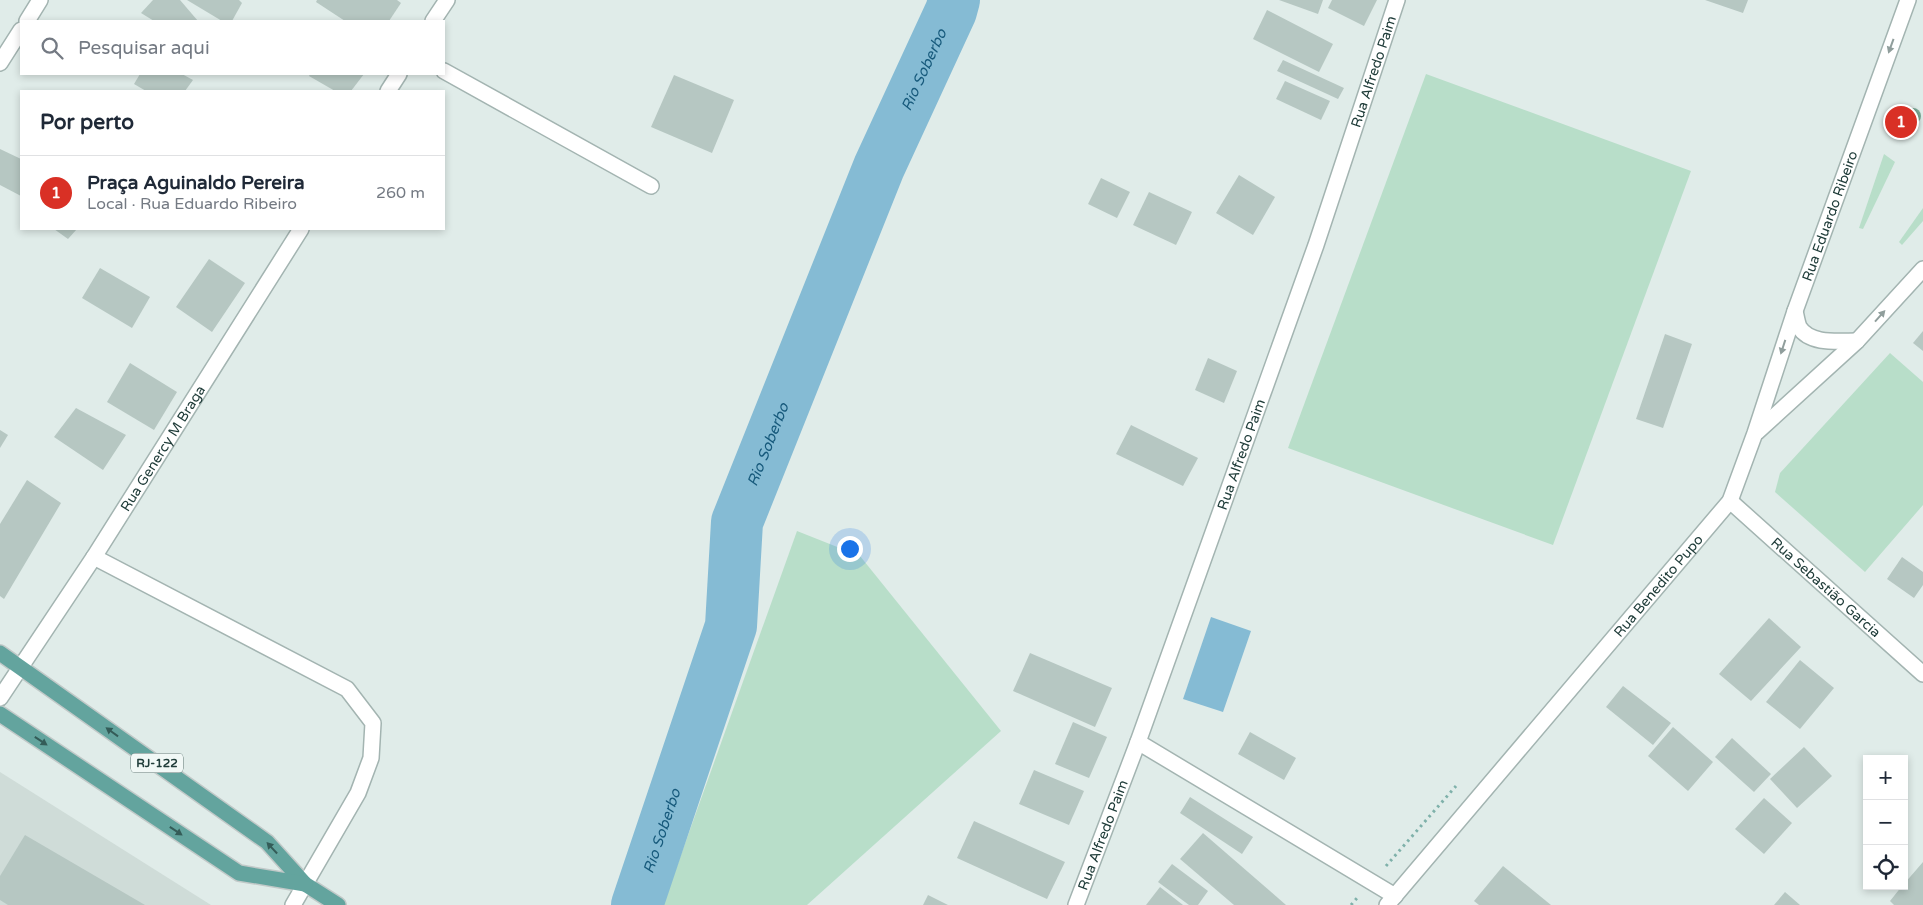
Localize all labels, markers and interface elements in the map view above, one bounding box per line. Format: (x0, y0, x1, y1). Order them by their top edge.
street label: Rua Alfredo Paim (1347, 14, 1400, 130)
search box (20, 20, 445, 75)
water label: Rio Soberbo (897, 25, 951, 114)
icon: search (38, 34, 66, 62)
text: Pesquisar aqui (78, 37, 210, 59)
one-way arrow (1887, 39, 1895, 54)
pin: 1 (1885, 103, 1917, 141)
text: Por perto (40, 110, 134, 135)
street label: Rua Eduardo Ribeiro (1799, 148, 1862, 284)
text: Praça Aguinaldo Pereira (87, 172, 305, 194)
text: 1 (51, 183, 61, 203)
text: 260 m (376, 183, 425, 203)
text: Local · Rua Eduardo Ribeiro (87, 194, 297, 214)
one-way arrow (1874, 310, 1886, 322)
one-way arrow (1779, 340, 1787, 355)
street label: Rua Genercy M Braga (117, 382, 209, 515)
street label: Rua Alfredo Paim (1214, 397, 1269, 512)
water label: Rio Soberbo (743, 399, 793, 489)
street label: Rua Benedito Pupo (1610, 531, 1707, 641)
street label: Rua Sebastião Garcia (1767, 534, 1884, 641)
your location (837, 536, 863, 562)
one-way arrow (106, 727, 119, 737)
one-way arrow (34, 736, 47, 746)
road number: RJ-122 (131, 754, 183, 772)
map controls (1863, 755, 1908, 890)
button: + (1863, 755, 1908, 800)
street label: Rua Alfredo Paim (1074, 778, 1132, 893)
water label: Rio Soberbo (639, 786, 685, 876)
button: − (1863, 800, 1908, 845)
one-way arrow (169, 826, 183, 836)
one-way arrow (266, 842, 278, 854)
button: locate (1863, 845, 1908, 890)

